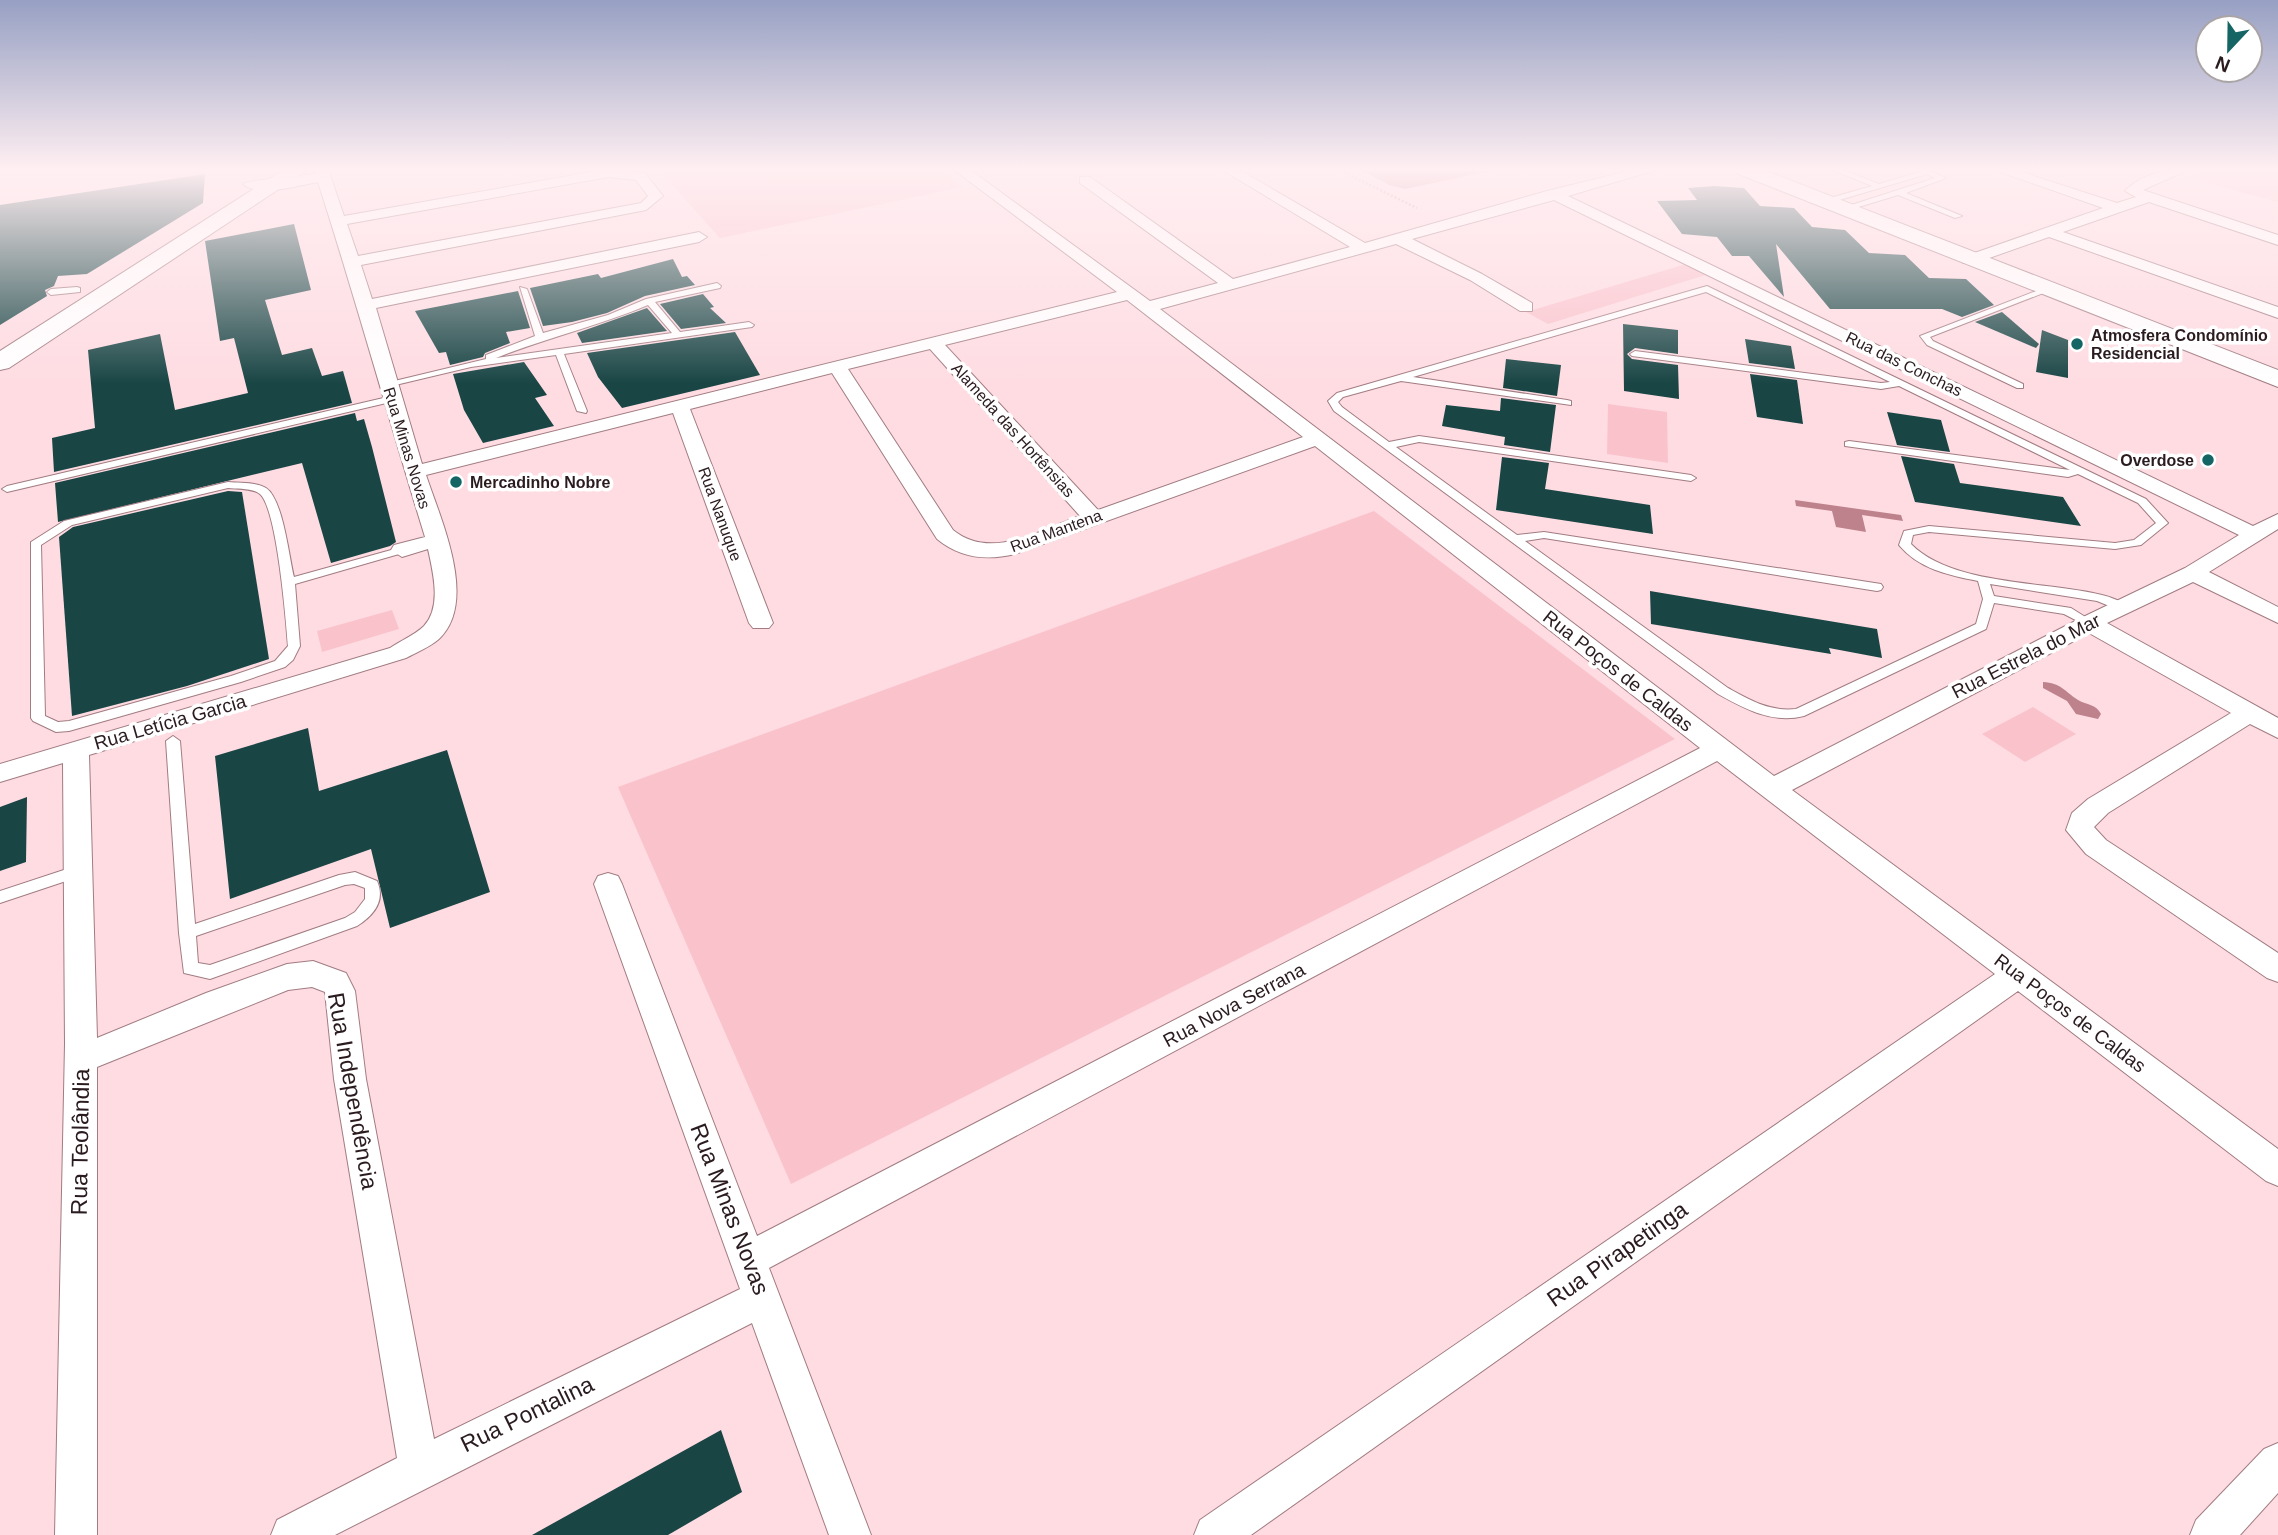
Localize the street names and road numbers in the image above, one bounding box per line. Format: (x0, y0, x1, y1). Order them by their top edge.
street label: Rua das Conchas (1843, 328, 1965, 400)
street label: Alameda das Hortênsias (948, 360, 1078, 500)
street label: Rua Minas Novas (380, 385, 434, 511)
street label: Rua Nanuque (695, 465, 745, 563)
street label: Rua Mantena (1008, 507, 1104, 555)
street label: Rua Poços de Caldas (1539, 606, 1697, 736)
street label: Rua Estrela do Mar (1948, 609, 2104, 703)
street label: Rua Letícia Garcia (91, 690, 249, 754)
street label: Rua Poços de Caldas (1990, 949, 2150, 1077)
street label: Rua Nova Serrana (1160, 959, 1309, 1051)
street label: Rua Independência (323, 991, 383, 1192)
street label: Rua Teolândia (66, 1068, 94, 1216)
street label: Rua Minas Novas (685, 1120, 775, 1298)
street label: Rua Pirapetinga (1542, 1196, 1692, 1312)
street label: Rua Pontalina (456, 1371, 598, 1457)

